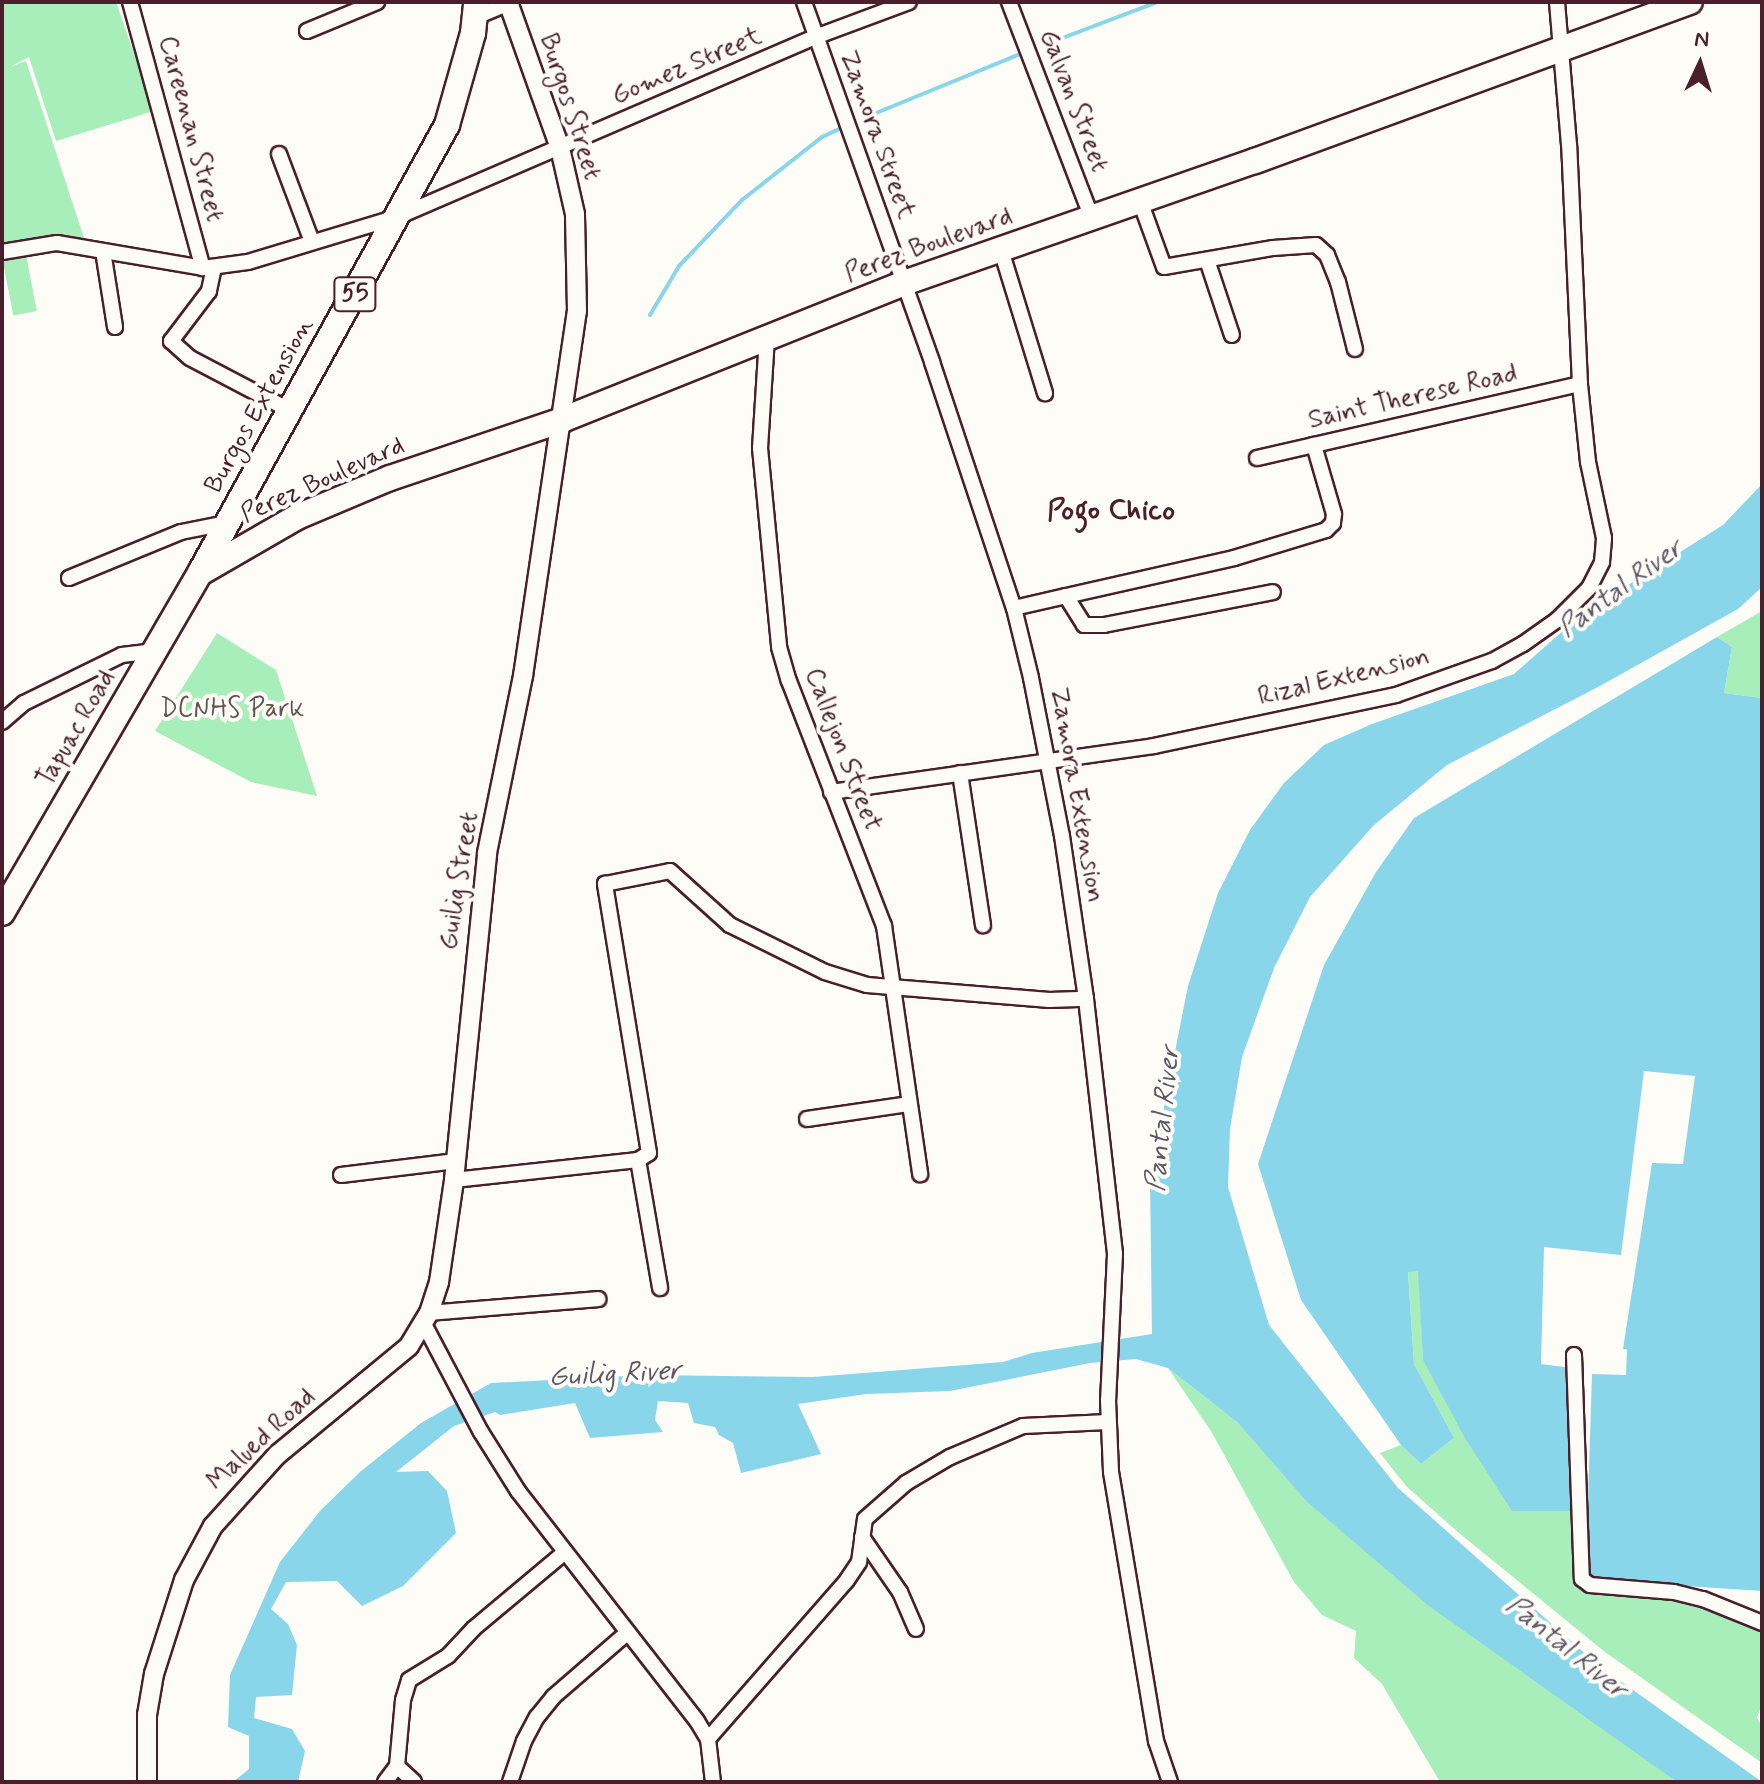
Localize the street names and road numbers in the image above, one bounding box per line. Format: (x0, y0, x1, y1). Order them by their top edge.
street label: Gomez Street (608, 21, 766, 113)
street label: Galvan Street (1031, 24, 1115, 178)
street label: Burgos Street (530, 28, 608, 186)
street label: Careenan Street (150, 31, 230, 227)
street label: Zamora Street (831, 47, 921, 223)
street label: Perez Boulevard (843, 202, 1015, 290)
road number: 55 (333, 274, 377, 314)
street label: Burgos Extension (199, 312, 321, 500)
street label: Saint Therese Road (1305, 359, 1521, 437)
street label: Perez Boulevard (238, 432, 408, 530)
street label: Rizal Extension (1255, 642, 1433, 714)
street label: Tapuac Road (31, 665, 123, 793)
street label: Callejon Street (797, 665, 887, 835)
street label: Zamora Extension (1042, 685, 1110, 905)
street label: Guilig Street (433, 808, 487, 954)
street label: Malued Road (201, 1382, 323, 1498)

